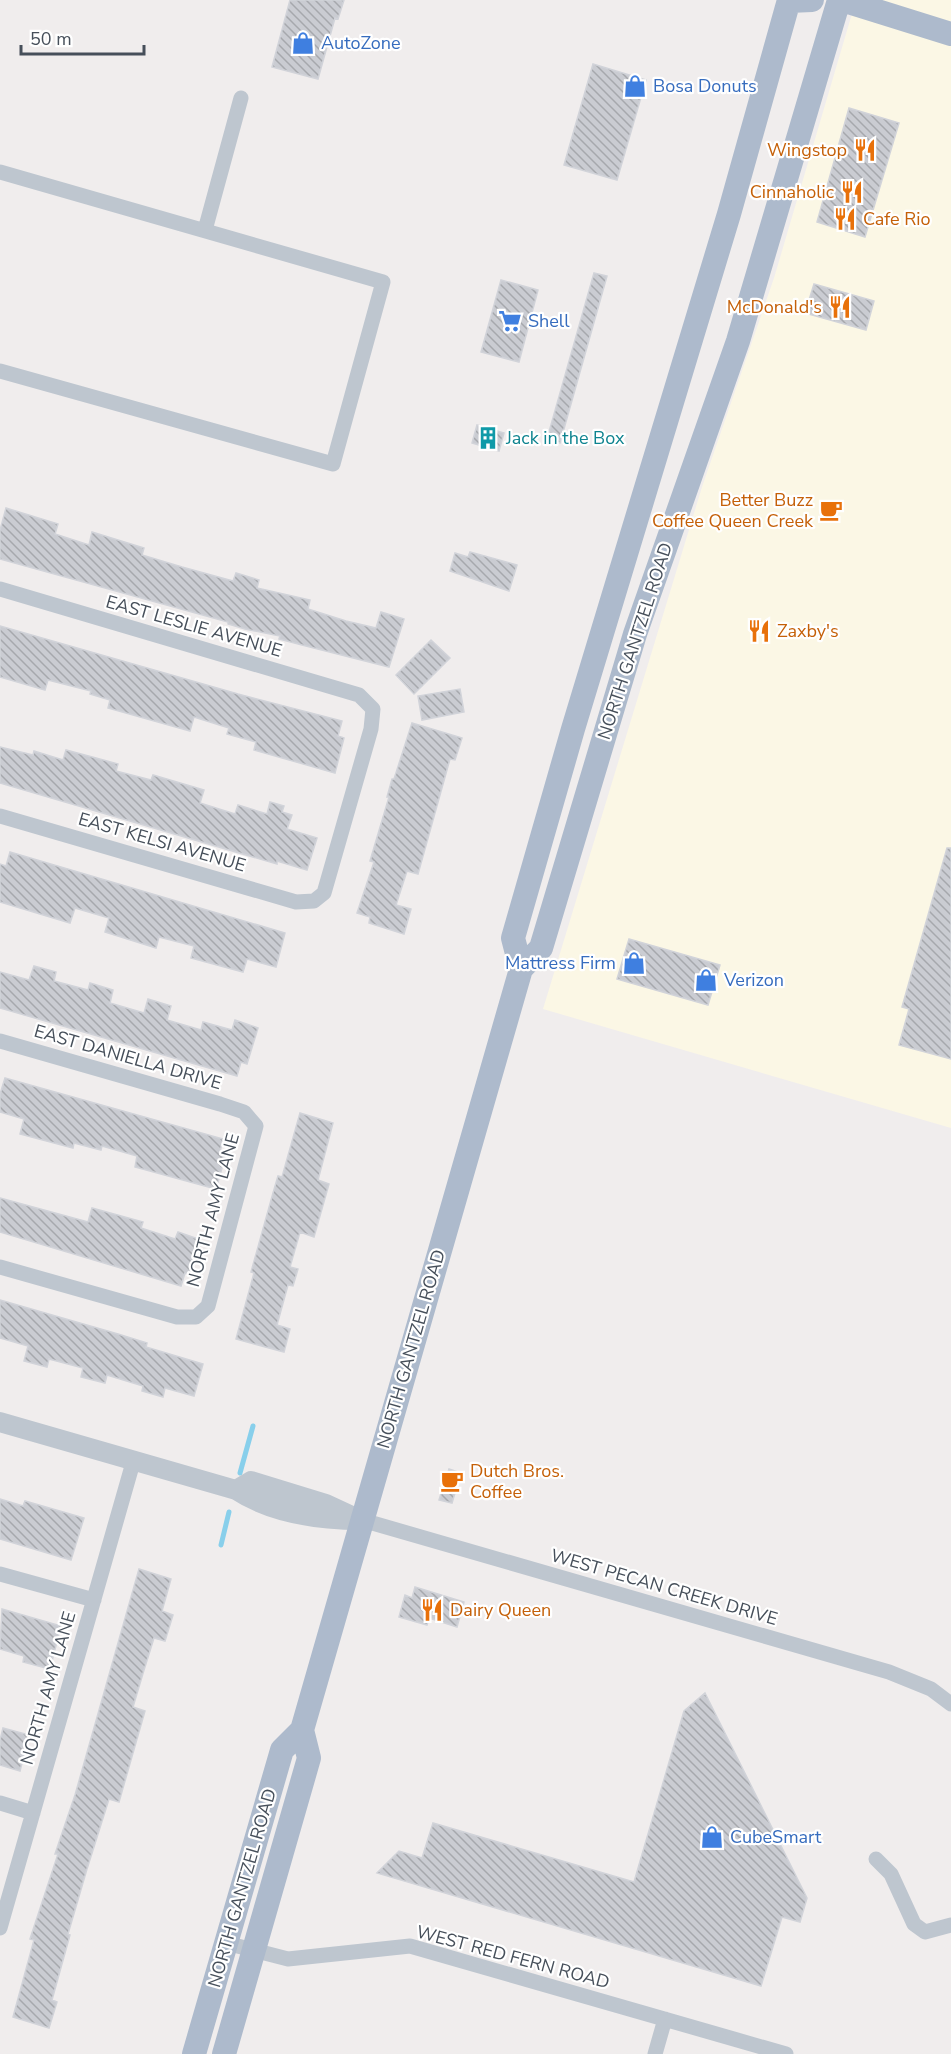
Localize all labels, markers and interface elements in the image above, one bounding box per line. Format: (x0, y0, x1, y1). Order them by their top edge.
scale bar (21, 18, 144, 56)
text: 50 m (30, 27, 72, 51)
shop icon: AutoZone (290, 30, 316, 56)
place label: AutoZone (321, 31, 401, 55)
shop icon: Bosa Donuts (622, 73, 648, 99)
place label: Bosa Donuts (653, 74, 757, 98)
restaurant icon: Wingstop (852, 137, 878, 163)
place label: Wingstop (767, 138, 847, 162)
restaurant icon: Cinnaholic (839, 179, 865, 205)
place label: Cinnaholic (750, 180, 834, 204)
restaurant icon: Cafe Rio (832, 206, 858, 232)
place label: Cafe Rio (863, 207, 931, 231)
restaurant icon: McDonald's (827, 294, 853, 320)
place label: McDonald's (727, 295, 822, 319)
supermarket icon: Shell (497, 308, 523, 334)
place label: Shell (528, 309, 570, 333)
building icon: Jack in the Box (475, 425, 501, 451)
place label: Jack in the Box (505, 426, 625, 450)
place label: Better Buzz Coffee Queen Creek (652, 488, 814, 533)
cafe icon: Better Buzz Coffee Queen Creek (818, 497, 844, 523)
street label: NORTH GANTZEL ROAD (592, 539, 678, 743)
street label: EAST LESLIE AVENUE (103, 589, 285, 663)
restaurant icon: Zaxby's (746, 618, 772, 644)
place label: Zaxby's (777, 619, 839, 643)
street label: EAST KELSI AVENUE (76, 807, 248, 877)
shop icon: Mattress Firm (621, 950, 647, 976)
place label: Mattress Firm (505, 951, 616, 975)
shop icon: Verizon (693, 967, 719, 993)
place label: Verizon (723, 968, 784, 992)
street label: EAST DANIELLA DRIVE (31, 1019, 225, 1095)
street label: NORTH AMY LANE (181, 1130, 245, 1290)
street label: NORTH GANTZEL ROAD (371, 1247, 451, 1451)
place label: Dutch Bros. Coffee (470, 1459, 564, 1504)
cafe icon: Dutch Bros. Coffee (439, 1468, 465, 1494)
street label: WEST PECAN CREEK DRIVE (548, 1543, 780, 1631)
restaurant icon: Dairy Queen (419, 1597, 445, 1623)
place label: Dairy Queen (450, 1598, 551, 1622)
street label: NORTH AMY LANE (15, 1609, 81, 1767)
street label: NORTH GANTZEL ROAD (202, 1786, 282, 1990)
shop icon: CubeSmart (699, 1824, 725, 1850)
place label: CubeSmart (730, 1825, 822, 1849)
street label: WEST RED FERN ROAD (414, 1920, 612, 1994)

